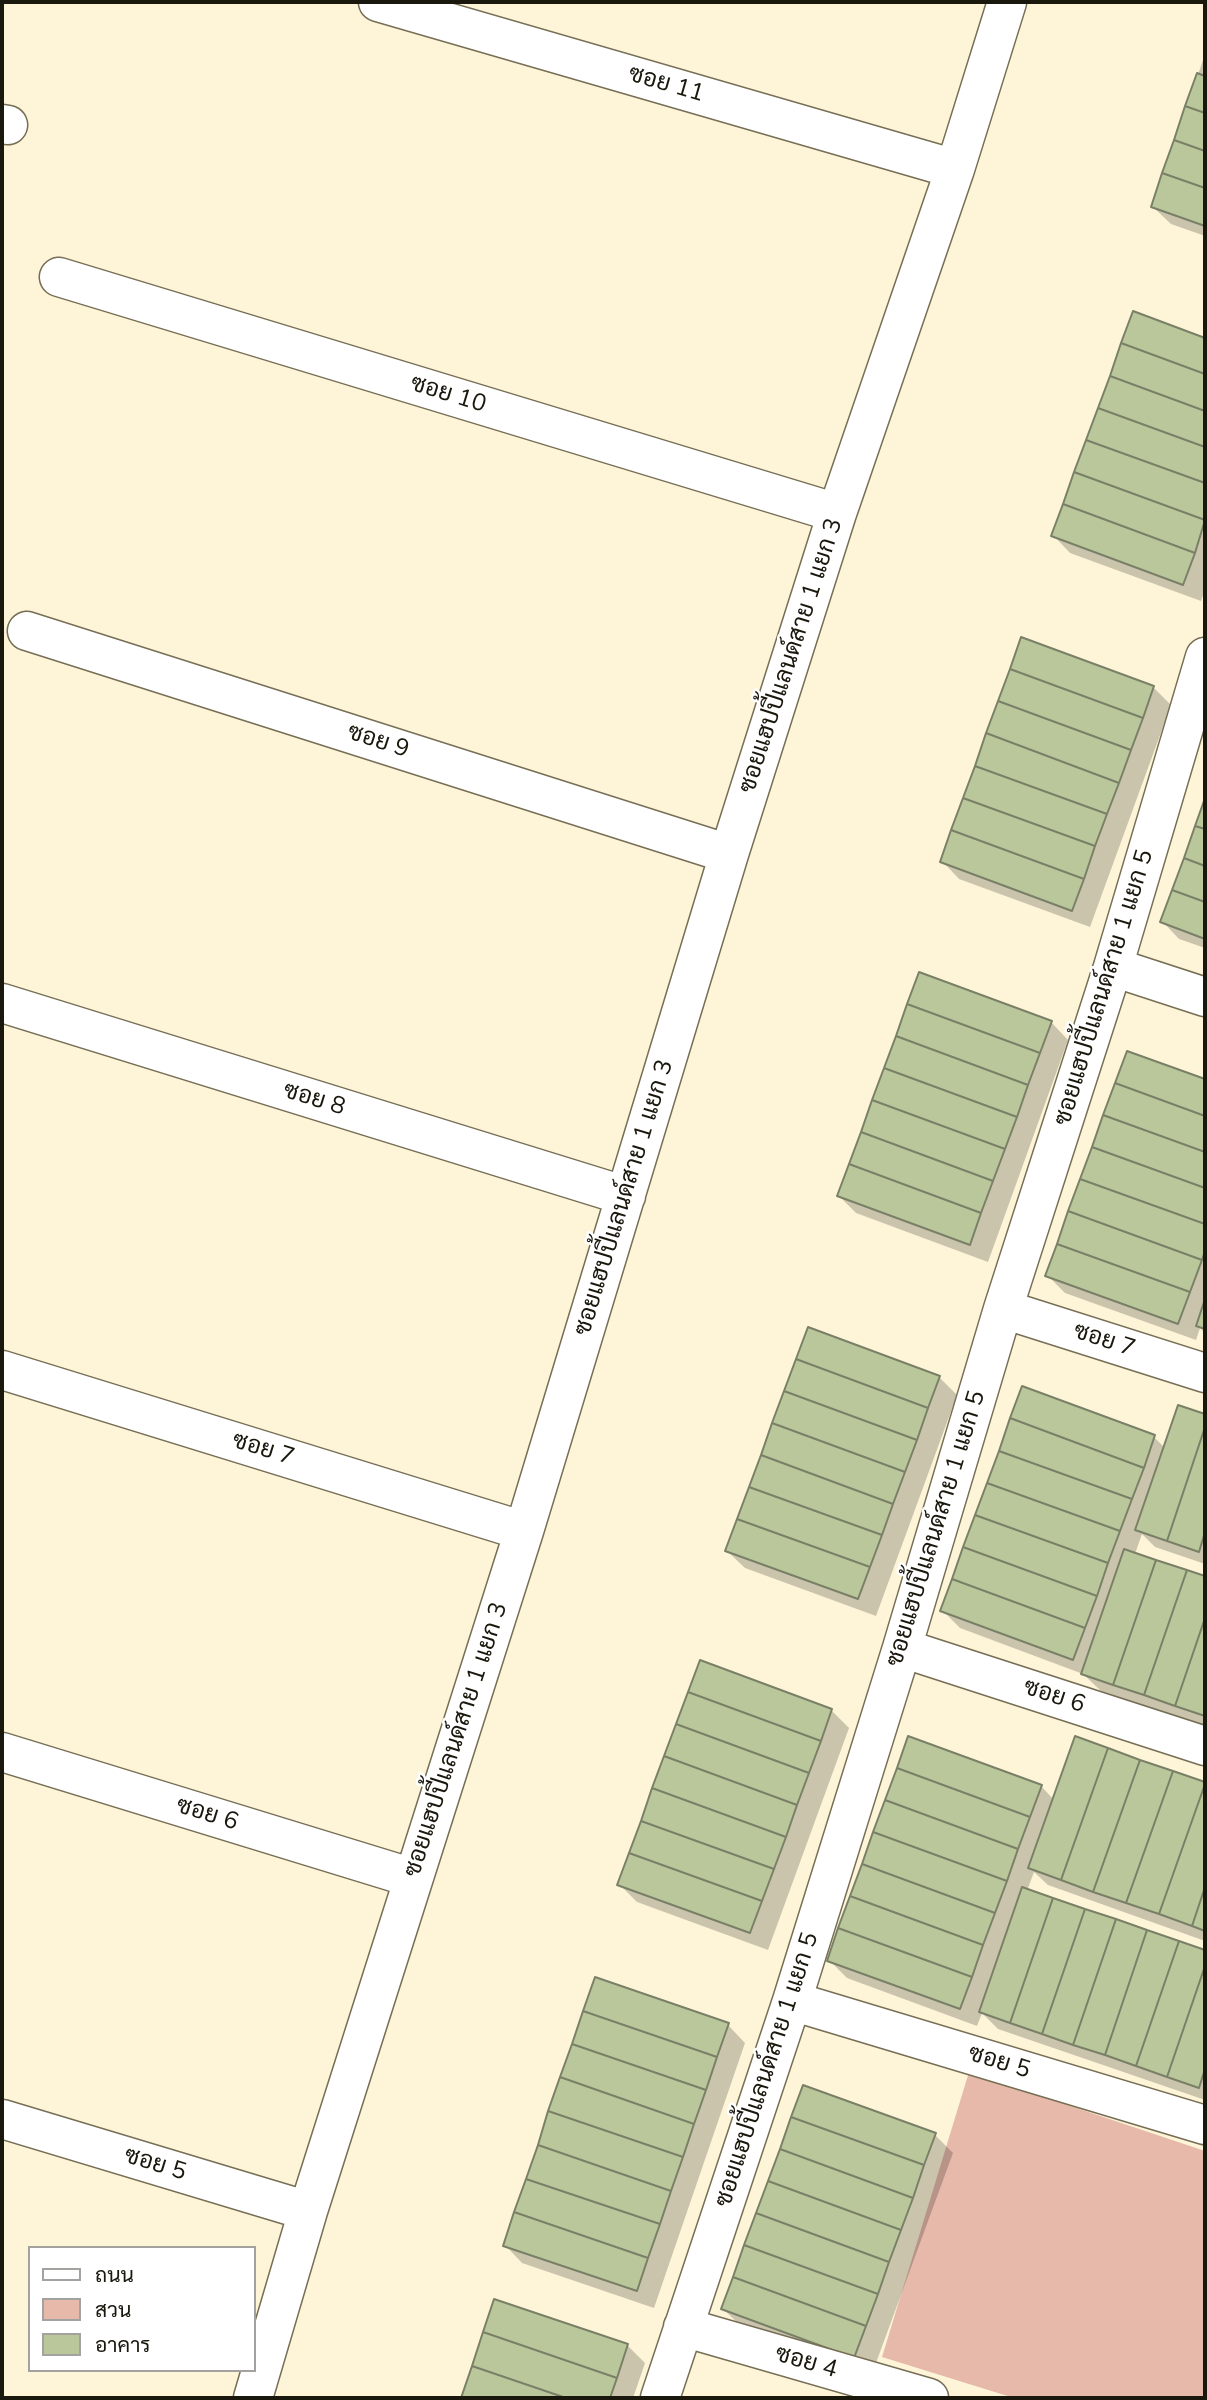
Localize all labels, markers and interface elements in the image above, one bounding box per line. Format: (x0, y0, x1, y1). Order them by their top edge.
street label: ซอย 11 (625, 60, 707, 110)
street label: ซอย 10 (407, 370, 489, 420)
street label: ซอยแฮปปี้แลนด์สาย 1 แยก 3 (734, 515, 850, 797)
street label: ซอย 9 (344, 719, 412, 765)
street label: ซอยแฮปปี้แลนด์สาย 1 แยก 5 (1049, 847, 1161, 1129)
street label: ซอยแฮปปี้แลนด์สาย 1 แยก 3 (569, 1057, 681, 1339)
street label: ซอย 8 (280, 1077, 348, 1123)
street label: ซอย 7 (1070, 1318, 1138, 1364)
street label: ซอยแฮปปี้แลนด์สาย 1 แยก 5 (881, 1388, 993, 1670)
street label: ซอย 7 (229, 1427, 297, 1473)
street label: ซอยแฮปปี้แลนด์สาย 1 แยก 3 (399, 1599, 515, 1881)
street label: ซอย 6 (1020, 1674, 1088, 1720)
street label: ซอย 6 (173, 1792, 241, 1838)
street label: ซอยแฮปปี้แลนด์สาย 1 แยก 5 (710, 1929, 826, 2211)
street label: ซอย 5 (965, 2040, 1033, 2086)
street label: ซอย 5 (121, 2142, 189, 2188)
legend (28, 2246, 256, 2372)
text: ถนน (95, 2261, 134, 2289)
text: สวน (95, 2296, 131, 2324)
text: อาคาร (95, 2331, 151, 2359)
street label: ซอย 4 (772, 2340, 840, 2386)

